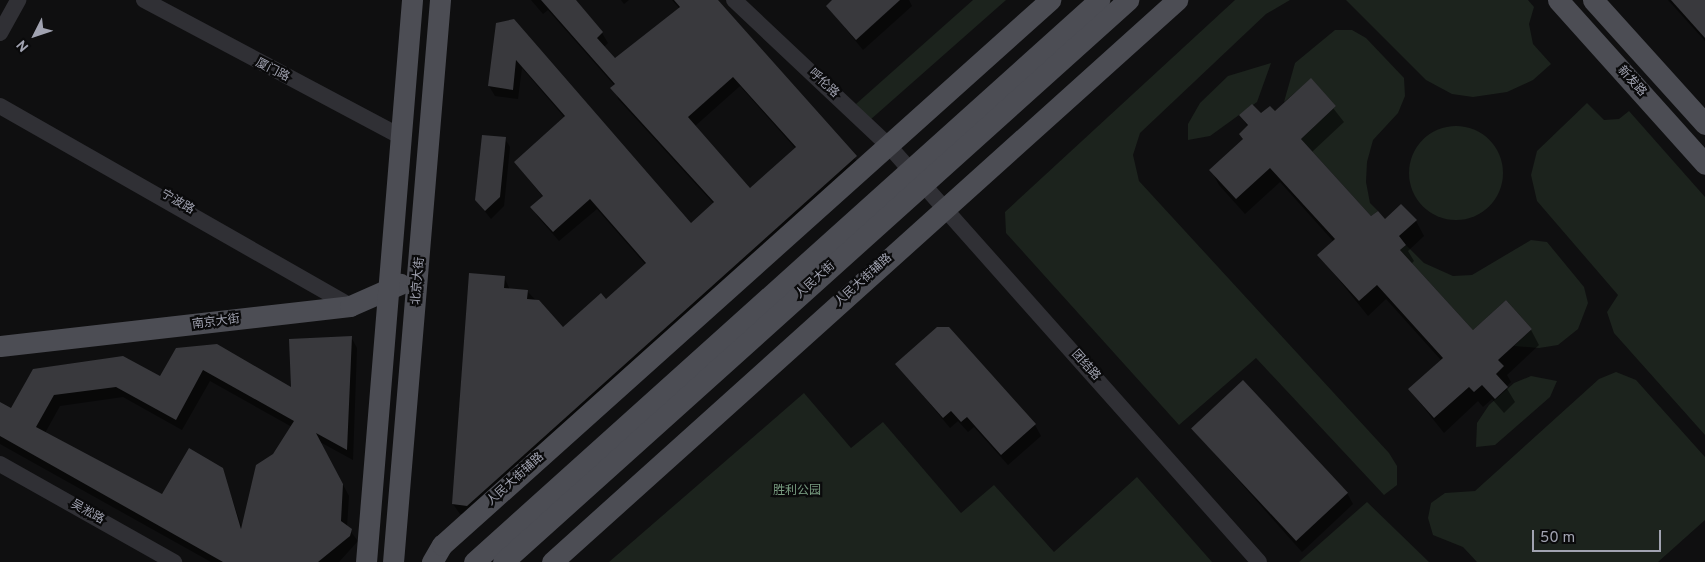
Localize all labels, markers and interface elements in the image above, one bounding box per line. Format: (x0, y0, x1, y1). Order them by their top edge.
north arrow (10, 10, 60, 60)
text: N (14, 36, 33, 55)
street label: 厦门路 (253, 56, 291, 86)
street label: 新发路 (1614, 64, 1648, 100)
street label: 呼伦路 (805, 66, 841, 102)
street label: 宁波路 (158, 188, 196, 218)
street label: 人民大街辅路 (832, 252, 896, 310)
street label: 北京大街 (410, 256, 428, 306)
street label: 人民大街 (793, 260, 839, 302)
street label: 南京大街 (191, 313, 241, 333)
street label: 团结路 (1068, 348, 1102, 384)
street label: 人民大街辅路 (484, 451, 548, 509)
park label: 胜利公园 (773, 485, 821, 499)
street label: 吴淞路 (68, 498, 106, 528)
scale bar (1535, 520, 1664, 552)
text: 50 m (1540, 529, 1575, 548)

